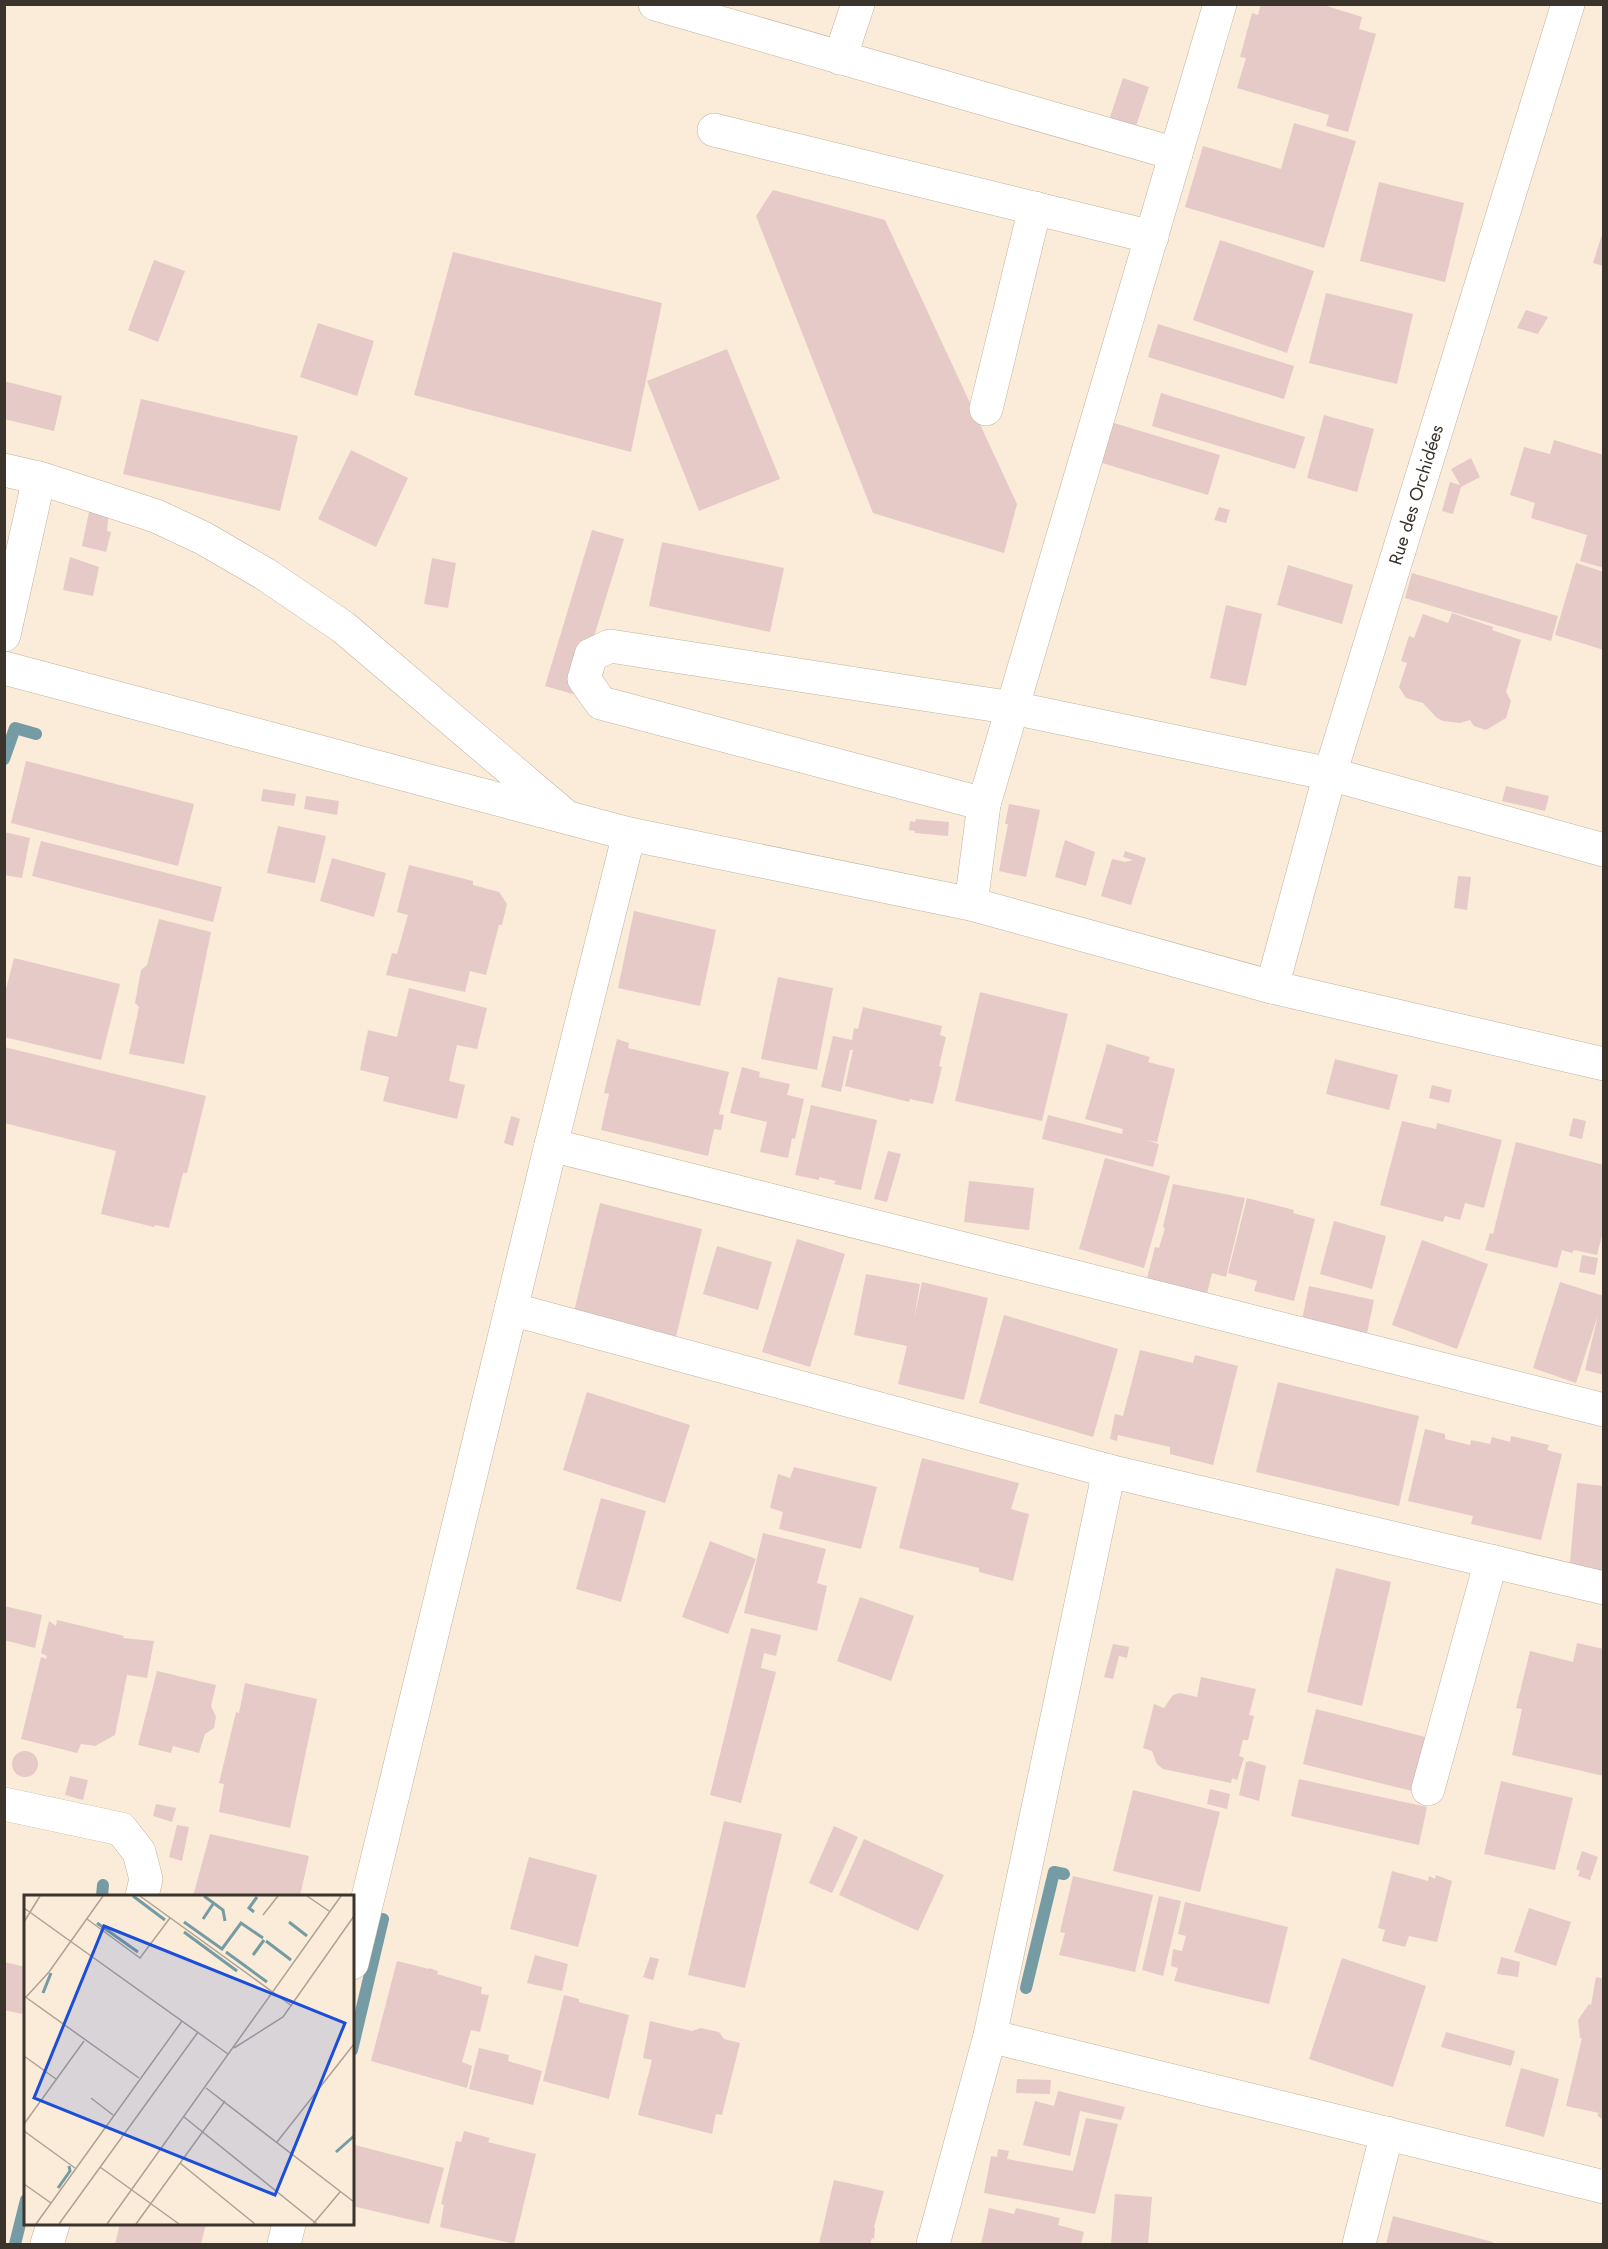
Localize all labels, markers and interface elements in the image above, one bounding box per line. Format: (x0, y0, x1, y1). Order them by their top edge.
street label: Rue des Orchidées (1382, 421, 1450, 568)
inset map (24, 1895, 354, 2225)

